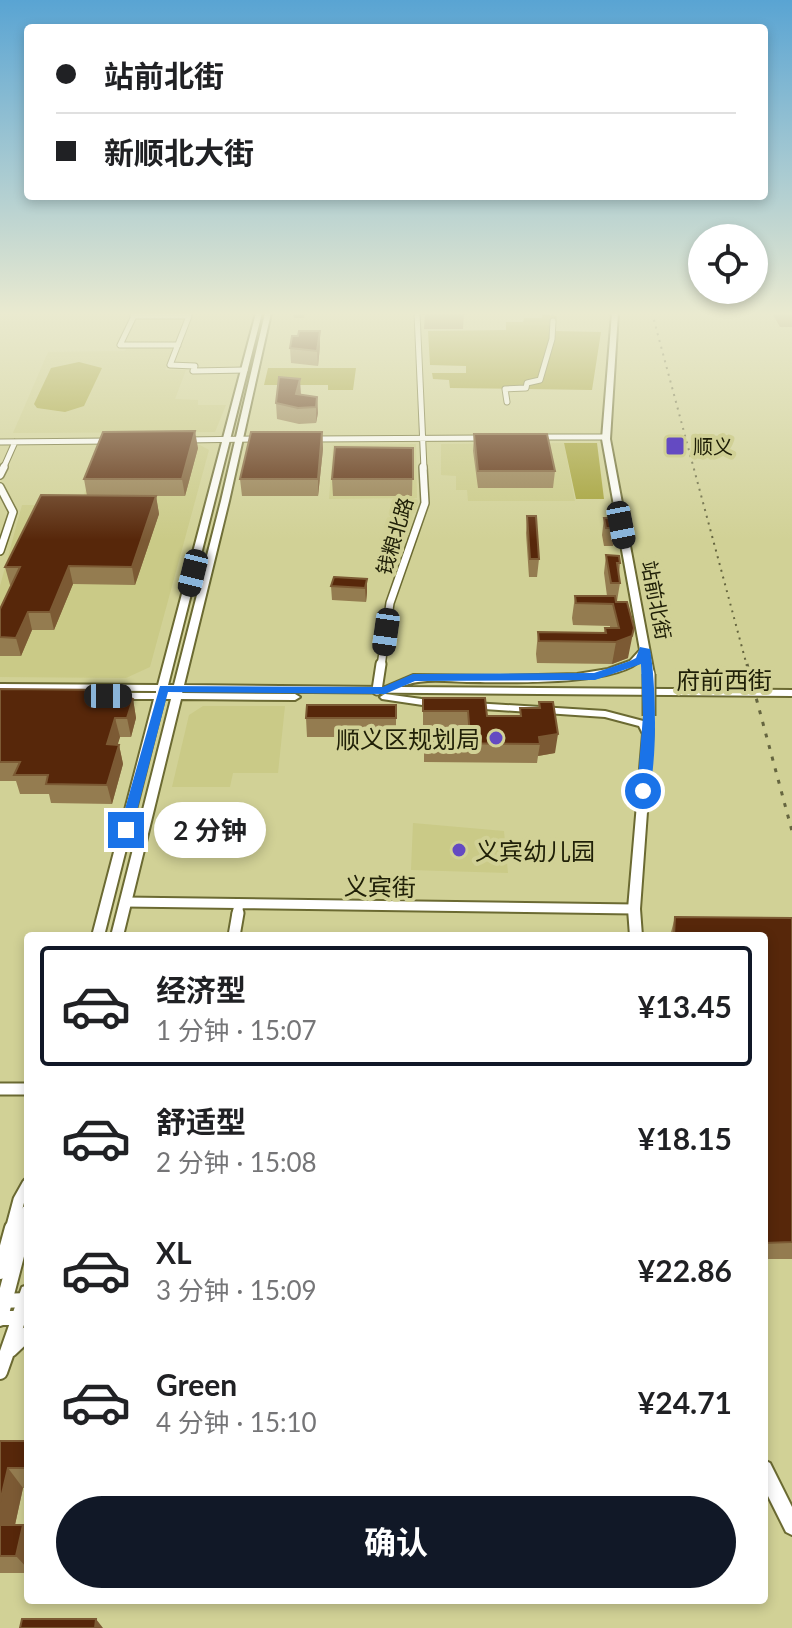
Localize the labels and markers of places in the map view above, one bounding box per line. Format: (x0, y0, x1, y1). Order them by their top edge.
place label: 顺义 (693, 434, 733, 458)
marker: 顺义 (664, 435, 686, 457)
place label: 顺义区规划局 (336, 724, 480, 753)
marker: 顺义区规划局 (487, 729, 505, 747)
place label: 义宾幼儿园 (475, 836, 595, 865)
marker: 义宾幼儿园 (450, 841, 468, 859)

